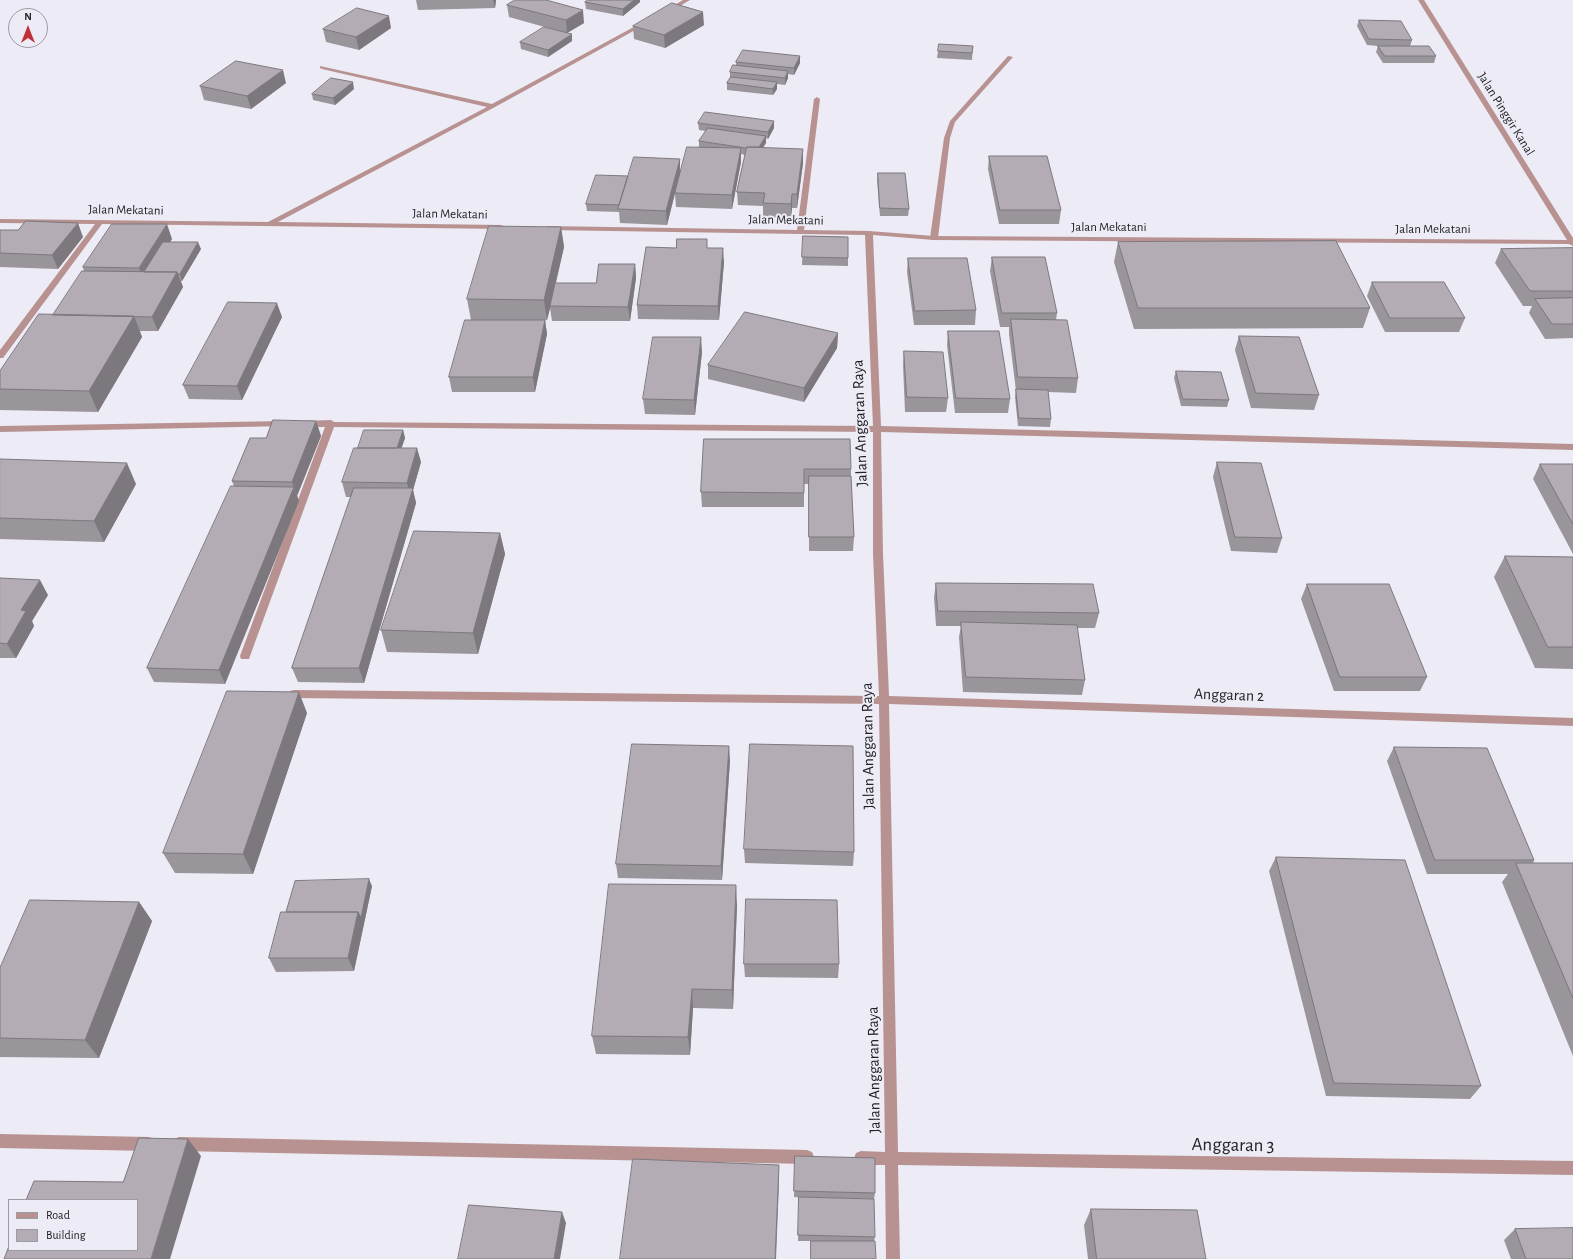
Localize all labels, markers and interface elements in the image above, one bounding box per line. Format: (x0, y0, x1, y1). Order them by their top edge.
north arrow (8, 8, 48, 48)
text: N (24, 11, 32, 22)
street label: Jalan Pinggir Kanal (1474, 69, 1538, 159)
street label: Jalan Mekatani (88, 202, 164, 218)
street label: Jalan Mekatani (412, 206, 488, 222)
street label: Jalan Mekatani (748, 212, 824, 228)
street label: Jalan Mekatani (1071, 219, 1147, 235)
street label: Jalan Mekatani (1395, 221, 1471, 237)
street label: Jalan Anggaran Raya (848, 359, 872, 487)
street label: Jalan Anggaran Raya (857, 682, 879, 810)
street label: Anggaran 2 (1194, 684, 1264, 706)
street label: Jalan Anggaran Raya (863, 1006, 885, 1134)
street label: Anggaran 3 (1191, 1133, 1275, 1157)
legend (8, 1199, 138, 1251)
text: Road (46, 1209, 70, 1221)
text: Building (46, 1229, 86, 1241)

